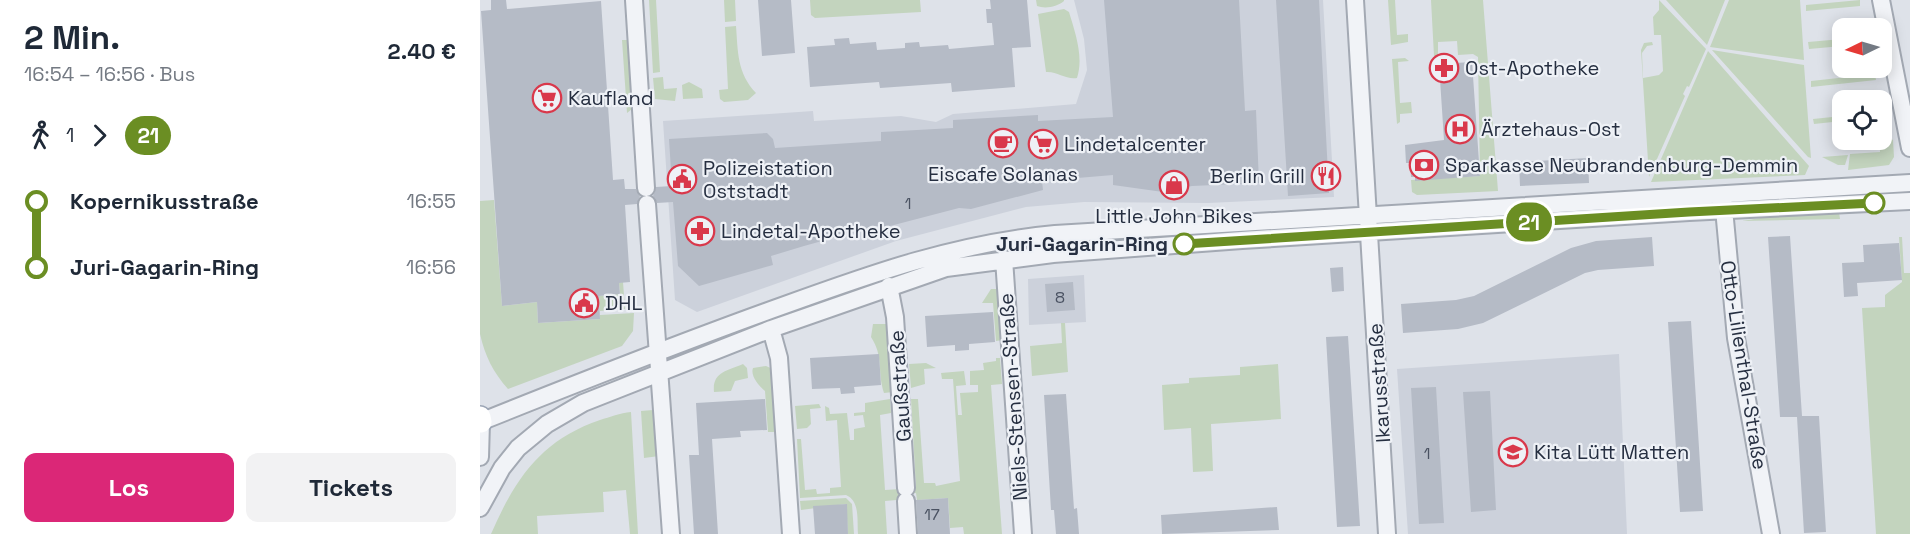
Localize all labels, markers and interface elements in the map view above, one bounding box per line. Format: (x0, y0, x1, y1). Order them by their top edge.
text: 2 Min. (24, 17, 120, 59)
north arrow (1832, 18, 1892, 78)
map controls (1832, 18, 1892, 150)
text: 2.40 € (388, 37, 456, 65)
pharmacy icon: Ost-Apotheke (1428, 52, 1460, 84)
place label: Ost-Apotheke (1465, 55, 1599, 81)
text: 16:54 – 16:56 · Bus (24, 61, 195, 87)
supermarket icon: Kaufland (531, 82, 563, 114)
place label: Kaufland (568, 85, 654, 111)
button: locate (1832, 90, 1892, 150)
hospital icon: Ärztehaus-Ost (1444, 113, 1476, 145)
place label: Ärztehaus-Ost (1481, 116, 1621, 142)
icon: walk (24, 119, 57, 152)
icon: forward (83, 119, 116, 152)
text: 1 (66, 122, 74, 148)
text: 21 (137, 122, 159, 149)
cafe icon: Eiscafe Solanas (987, 127, 1019, 159)
supermarket icon: Lindetalcenter (1027, 128, 1059, 160)
place label: Lindetalcenter (1064, 131, 1206, 157)
bank icon: Sparkasse Neubrandenburg-Demmin (1408, 149, 1440, 181)
place label: Sparkasse Neubrandenburg-Demmin (1445, 152, 1798, 178)
place label: Polizeistation Oststadt (703, 155, 833, 204)
restaurant icon: Berlin Grill (1310, 160, 1342, 192)
place label: Eiscafe Solanas (928, 161, 1078, 187)
public building icon: Polizeistation Oststadt (666, 163, 698, 195)
place label: Berlin Grill (1210, 163, 1305, 189)
shop icon: Little John Bikes (1158, 169, 1190, 201)
text: Kopernikusstraße (70, 187, 259, 215)
text: 16:55 (406, 188, 456, 214)
unlabelled marker (1863, 192, 1885, 214)
house number: 1 (905, 193, 911, 214)
line badge: 21 (1502, 202, 1556, 242)
place label: Little John Bikes (1095, 203, 1253, 229)
text: 21 (1518, 209, 1540, 236)
pharmacy icon: Lindetal-Apotheke (684, 215, 716, 247)
place label: Lindetal-Apotheke (721, 218, 901, 244)
place label: Juri-Gagarin-Ring (996, 231, 1168, 257)
marker: Juri-Gagarin-Ring (1173, 233, 1195, 255)
text: Juri-Gagarin-Ring (70, 253, 259, 281)
text: 16:56 (406, 254, 456, 280)
street label: Otto-Lilienthal-Straße (1715, 259, 1773, 471)
public building icon: DHL (568, 287, 600, 319)
house number: 8 (1055, 287, 1065, 308)
place label: DHL (605, 290, 642, 316)
street label: Niels-Stensen-Straße (993, 292, 1033, 502)
street label: Ikarusstraße (1362, 322, 1396, 444)
street label: Gaußstraße (883, 329, 917, 443)
school or university icon: Kita Lütt Matten (1497, 436, 1529, 468)
place label: Kita Lütt Matten (1534, 439, 1689, 465)
house number: 1 (1424, 443, 1430, 464)
button: Los (24, 453, 234, 522)
button: Tickets (246, 453, 456, 522)
house number: 17 (924, 504, 940, 525)

